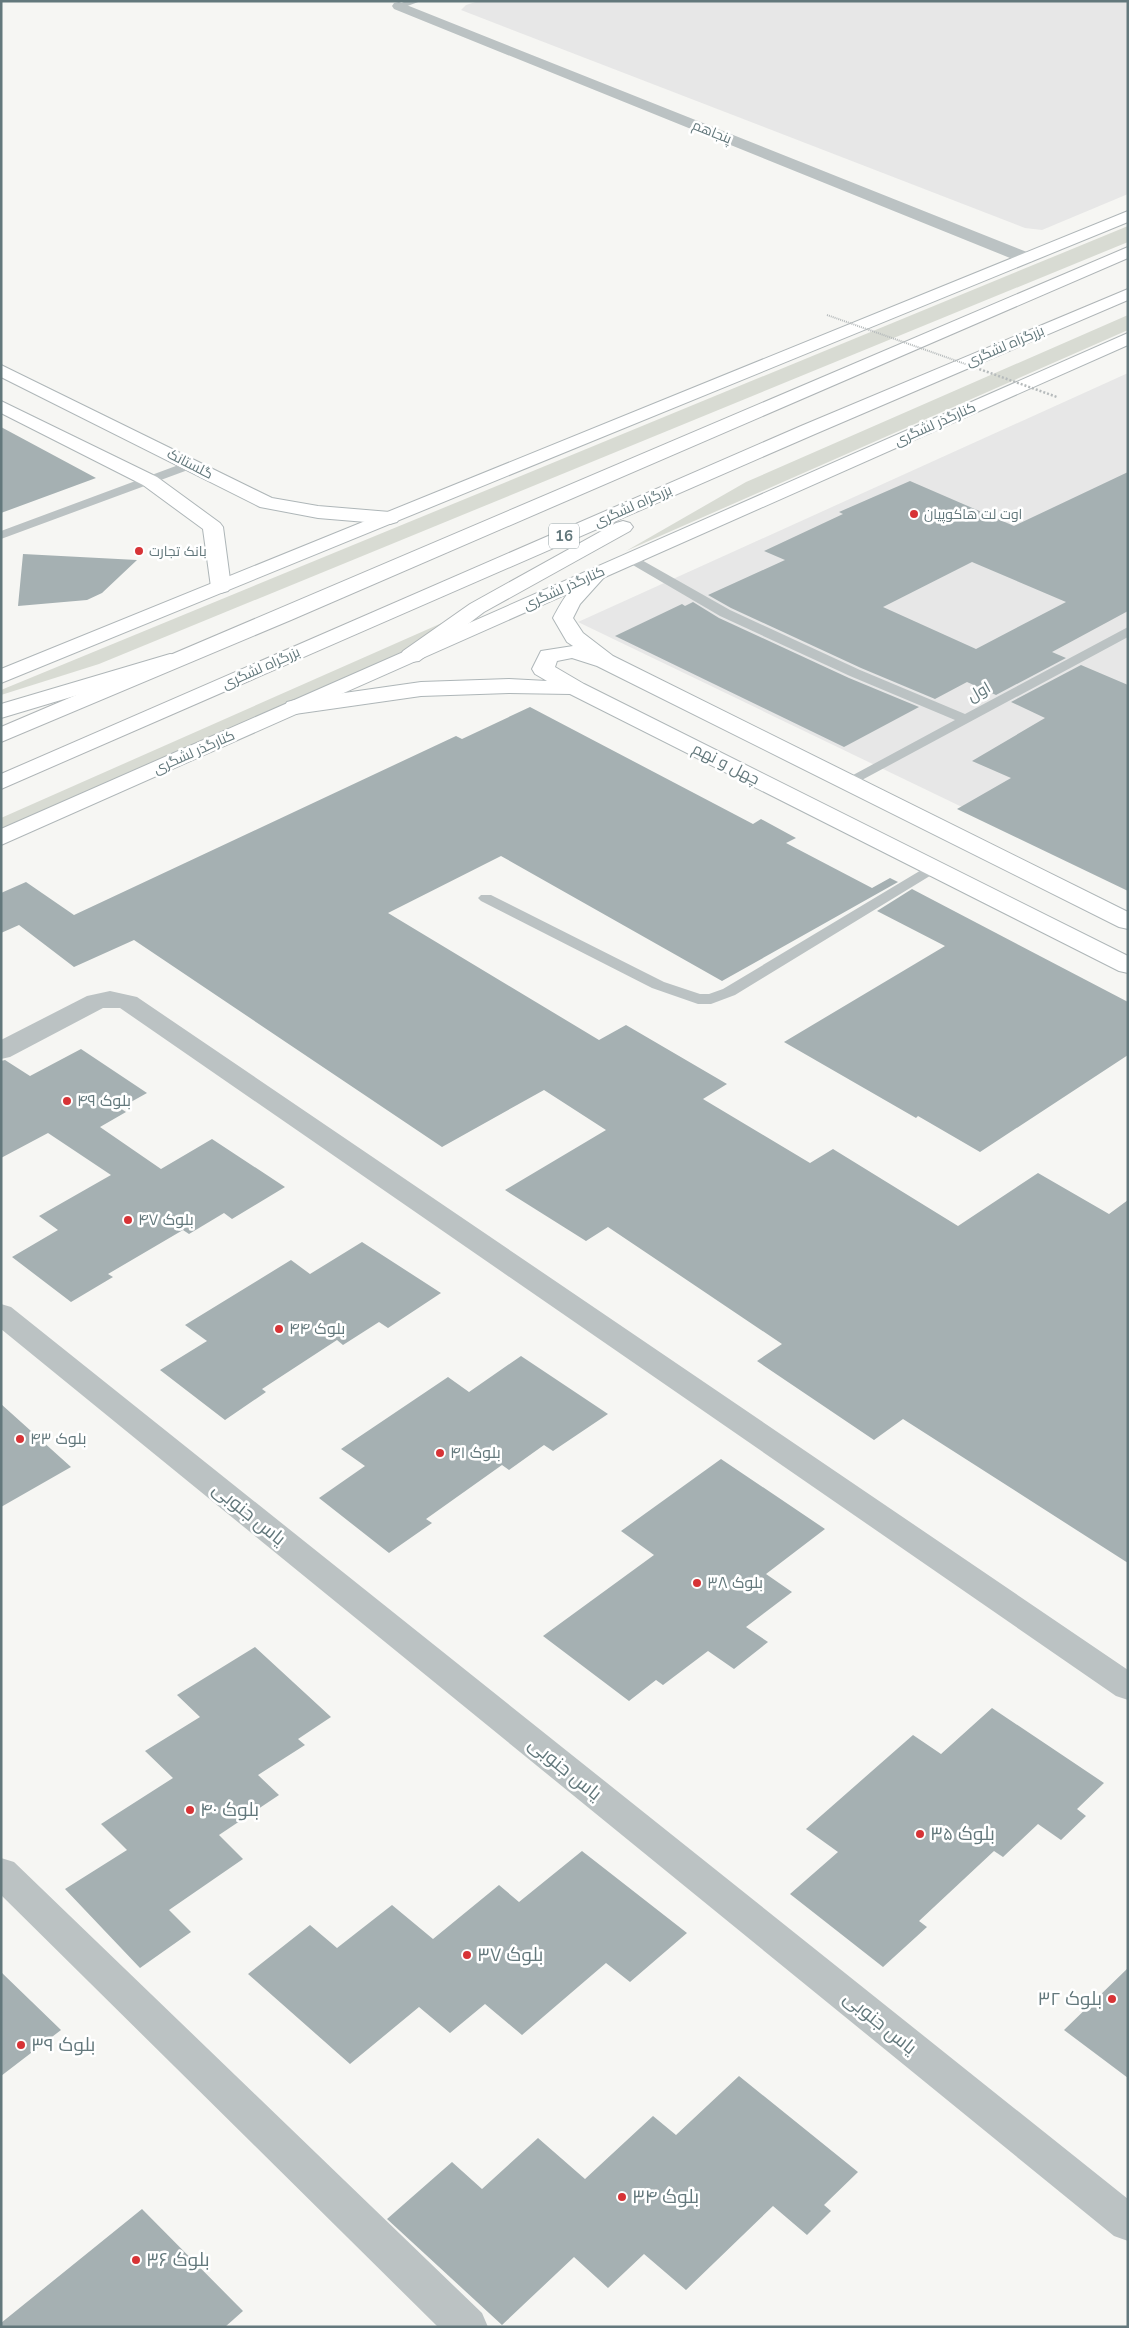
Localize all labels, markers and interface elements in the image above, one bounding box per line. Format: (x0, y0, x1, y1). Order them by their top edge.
street label: پنجاهم (690, 116, 735, 149)
street label: بزرگراه لشگری (963, 321, 1047, 371)
street label: کنارگذر لشگری (891, 398, 979, 450)
street label: گلستانک (164, 444, 216, 484)
street label: بزرگراه لشگری (591, 480, 675, 532)
place label: اوت لت هاکوپیان (924, 505, 1022, 524)
marker: اوت لت هاکوپیان (908, 508, 920, 520)
road number: 16 (549, 524, 579, 548)
place label: بانک تجارت (149, 542, 207, 561)
marker: بانک تجارت (133, 545, 145, 557)
street label: کنارگذر لشگری (520, 562, 608, 614)
street label: بزرگراه لشگری (219, 642, 303, 694)
street label: اول (963, 677, 995, 707)
street label: کنارگذر لشگری (150, 726, 238, 778)
street label: چهل و نهم (689, 738, 763, 790)
place label: بلوک ۴۹ (77, 1090, 131, 1112)
marker: بلوک ۴۹ (61, 1095, 73, 1107)
place label: بلوک ۴۷ (138, 1209, 194, 1231)
marker: بلوک ۴۷ (122, 1214, 134, 1226)
place label: بلوک ۴۴ (289, 1318, 345, 1340)
marker: بلوک ۴۴ (273, 1323, 285, 1335)
place label: بلوک ۴۳ (30, 1428, 87, 1450)
marker: بلوک ۴۳ (14, 1433, 26, 1445)
place label: بلوک ۴۱ (450, 1442, 501, 1464)
marker: بلوک ۴۱ (434, 1447, 446, 1459)
street label: یاس جنوبی (207, 1476, 291, 1552)
place label: بلوک ۳۸ (707, 1572, 763, 1594)
marker: بلوک ۳۸ (691, 1577, 703, 1589)
street label: یاس جنوبی (523, 1731, 607, 1807)
place label: بلوک ۴۰ (200, 1797, 259, 1823)
marker: بلوک ۴۰ (184, 1804, 196, 1816)
place label: بلوک ۳۵ (930, 1821, 995, 1847)
marker: بلوک ۳۵ (914, 1828, 926, 1840)
place label: بلوک ۳۷ (477, 1942, 543, 1968)
marker: بلوک ۳۷ (461, 1949, 473, 1961)
street label: یاس جنوبی (838, 1985, 922, 2061)
place label: بلوک ۳۲ (1037, 1986, 1102, 2012)
marker: بلوک ۳۲ (1106, 1993, 1118, 2005)
place label: بلوک ۳۹ (31, 2032, 95, 2058)
marker: بلوک ۳۹ (15, 2039, 27, 2051)
place label: بلوک ۳۴ (632, 2184, 699, 2210)
marker: بلوک ۳۴ (616, 2191, 628, 2203)
place label: بلوک ۳۶ (146, 2247, 210, 2273)
marker: بلوک ۳۶ (130, 2254, 142, 2266)

